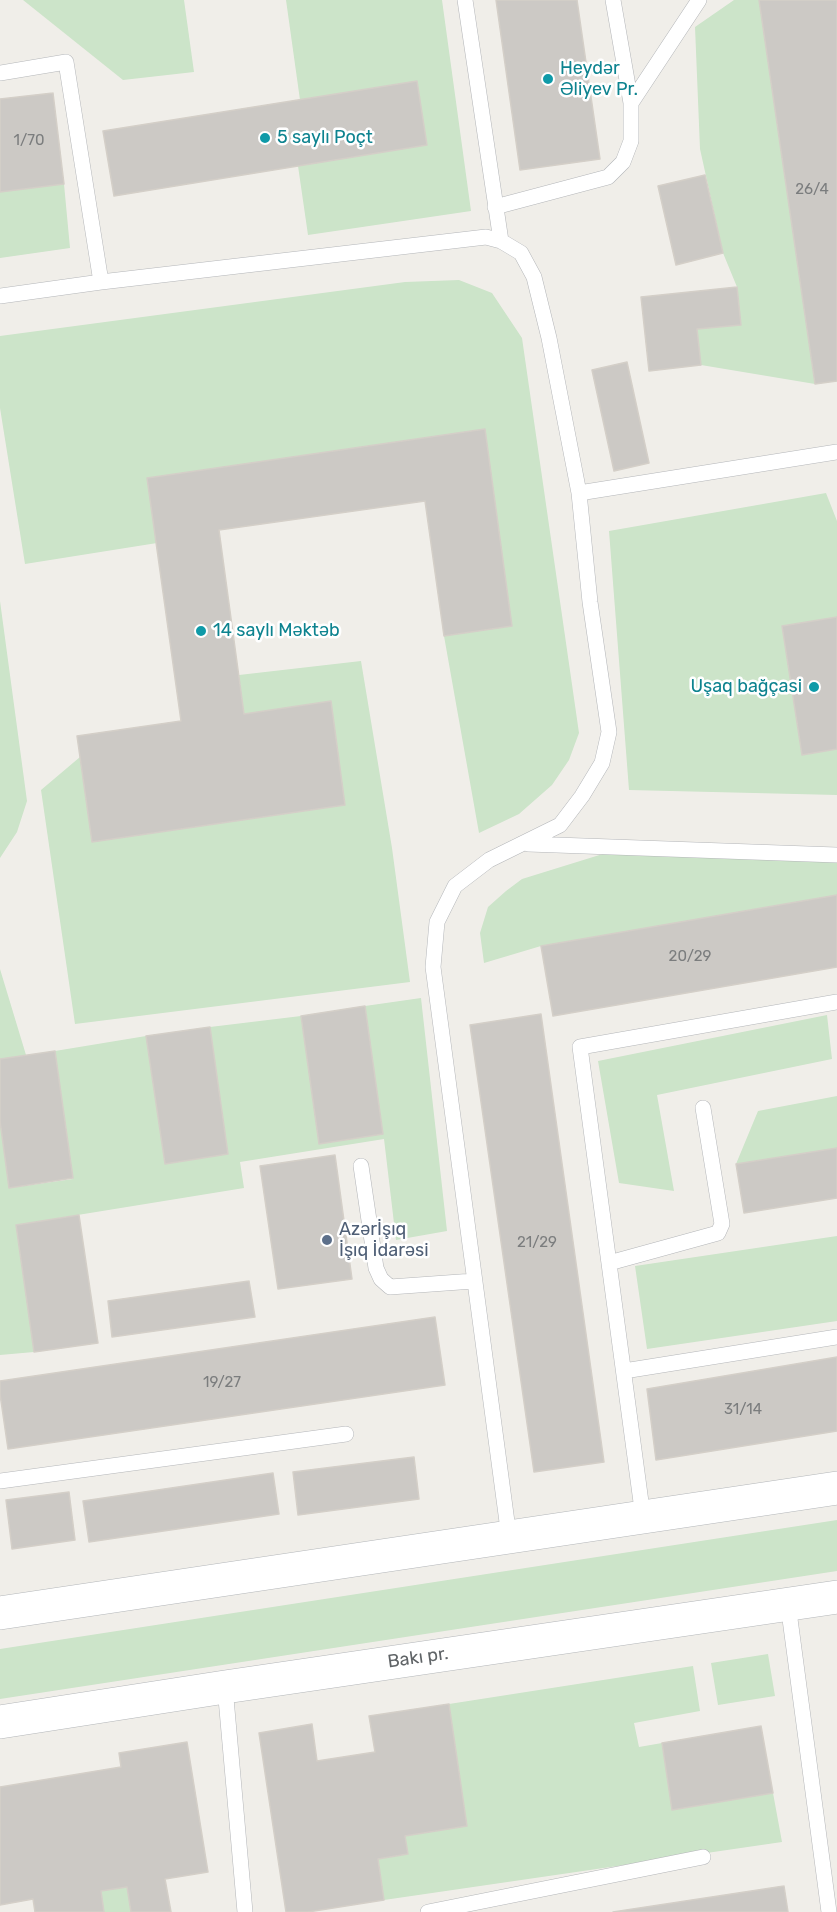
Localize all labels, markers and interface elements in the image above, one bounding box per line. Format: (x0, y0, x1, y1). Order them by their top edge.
place label: Heydər Əliyev Pr. (560, 58, 638, 100)
marker: Heydər Əliyev Pr. (541, 72, 555, 86)
place label: 5 saylı Poçt (277, 127, 373, 149)
marker: 5 saylı Poçt (258, 131, 272, 145)
house number: 1/70 (14, 132, 44, 150)
house number: 26/4 (795, 181, 829, 199)
place label: 14 saylı Məktəb (213, 620, 340, 642)
marker: 14 saylı Məktəb (194, 624, 208, 638)
place label: Uşaq bağçasi (690, 676, 802, 698)
marker: Uşaq bağçasi (807, 680, 821, 694)
house number: 20/29 (669, 948, 711, 966)
place label: Azərİşıq İşıq İdarəsi (339, 1219, 429, 1262)
marker: Azərİşıq İşıq İdarəsi (320, 1233, 334, 1247)
house number: 21/29 (517, 1234, 557, 1252)
house number: 19/27 (203, 1374, 241, 1392)
house number: 31/14 (724, 1401, 762, 1419)
street label: Bakı pr. (386, 1643, 450, 1673)

